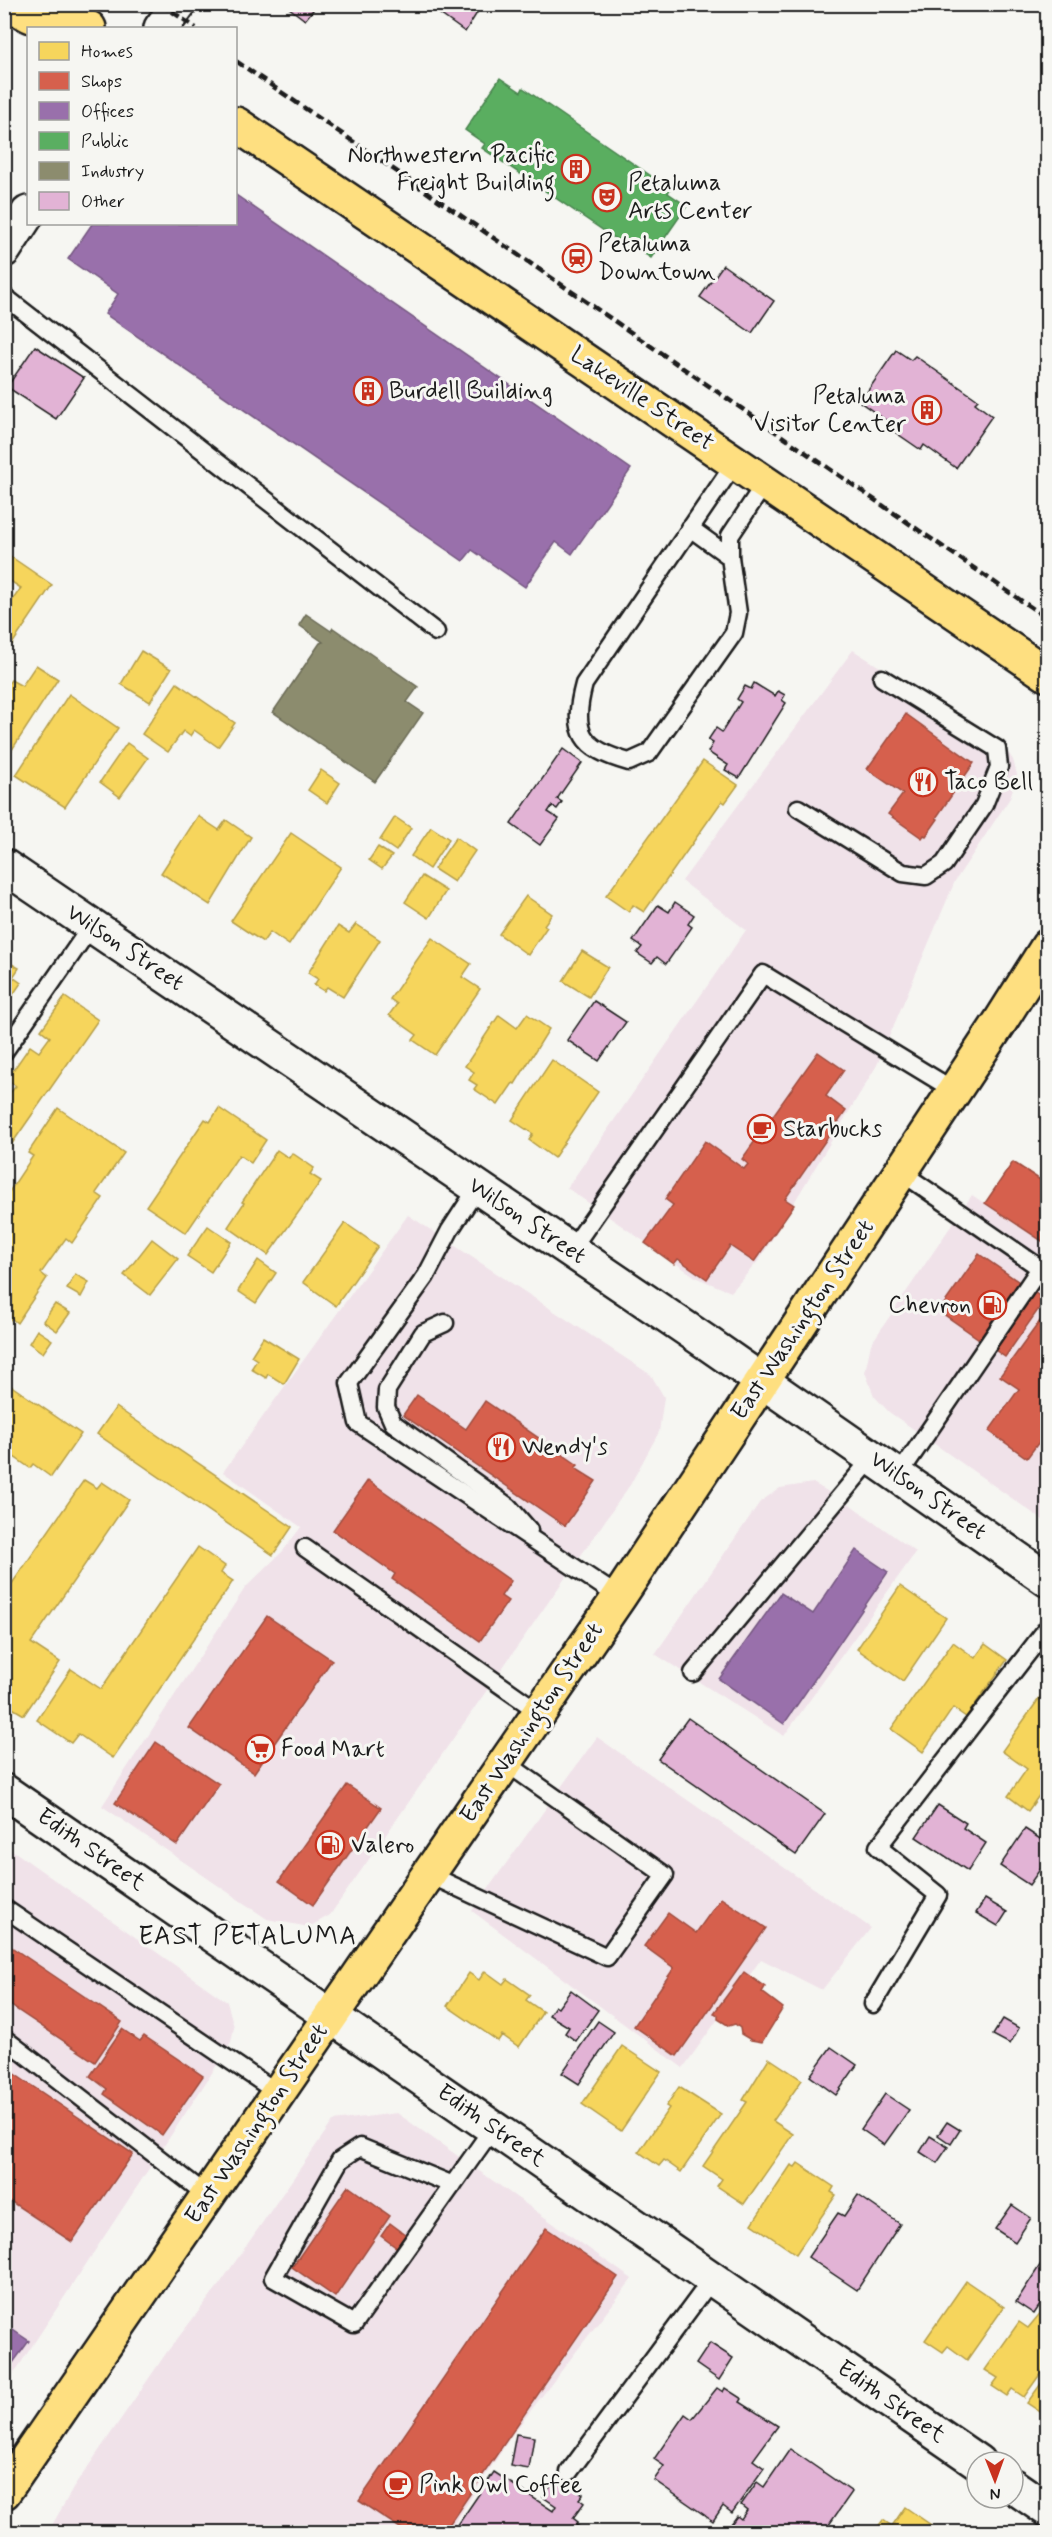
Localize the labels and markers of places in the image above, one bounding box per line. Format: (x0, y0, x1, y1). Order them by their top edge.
place label: Northwestern Pacific Freight Building (347, 140, 555, 202)
building icon: Northwestern Pacific Freight Building (560, 153, 592, 185)
place label: Petaluma Arts Center (628, 168, 753, 227)
theatre icon: Petaluma Arts Center (591, 181, 623, 213)
place label: Petaluma Downtown (598, 229, 716, 288)
station icon: Petaluma Downtown (561, 242, 593, 274)
building icon: Burdell Building (352, 375, 384, 407)
place label: Burdell Building (389, 376, 553, 407)
place label: Petaluma Visitor Center (754, 381, 906, 440)
building icon: Petaluma Visitor Center (911, 394, 943, 426)
restaurant icon: Taco Bell (907, 766, 939, 798)
place label: Taco Bell (944, 767, 1033, 798)
cafe icon: Starbucks (746, 1113, 778, 1145)
place label: Starbucks (783, 1114, 882, 1145)
fuel station icon: Chevron (976, 1289, 1008, 1321)
place label: Chevron (888, 1290, 971, 1321)
restaurant icon: Wendy's (485, 1431, 517, 1463)
place label: Wendy's (522, 1432, 608, 1463)
supermarket icon: Food Mart (244, 1733, 276, 1765)
place label: Food Mart (281, 1734, 385, 1765)
fuel station icon: Valero (314, 1829, 346, 1861)
place label: Valero (351, 1830, 414, 1861)
cafe icon: Pink Owl Coffee (382, 2469, 414, 2501)
place label: Pink Owl Coffee (419, 2470, 582, 2501)

